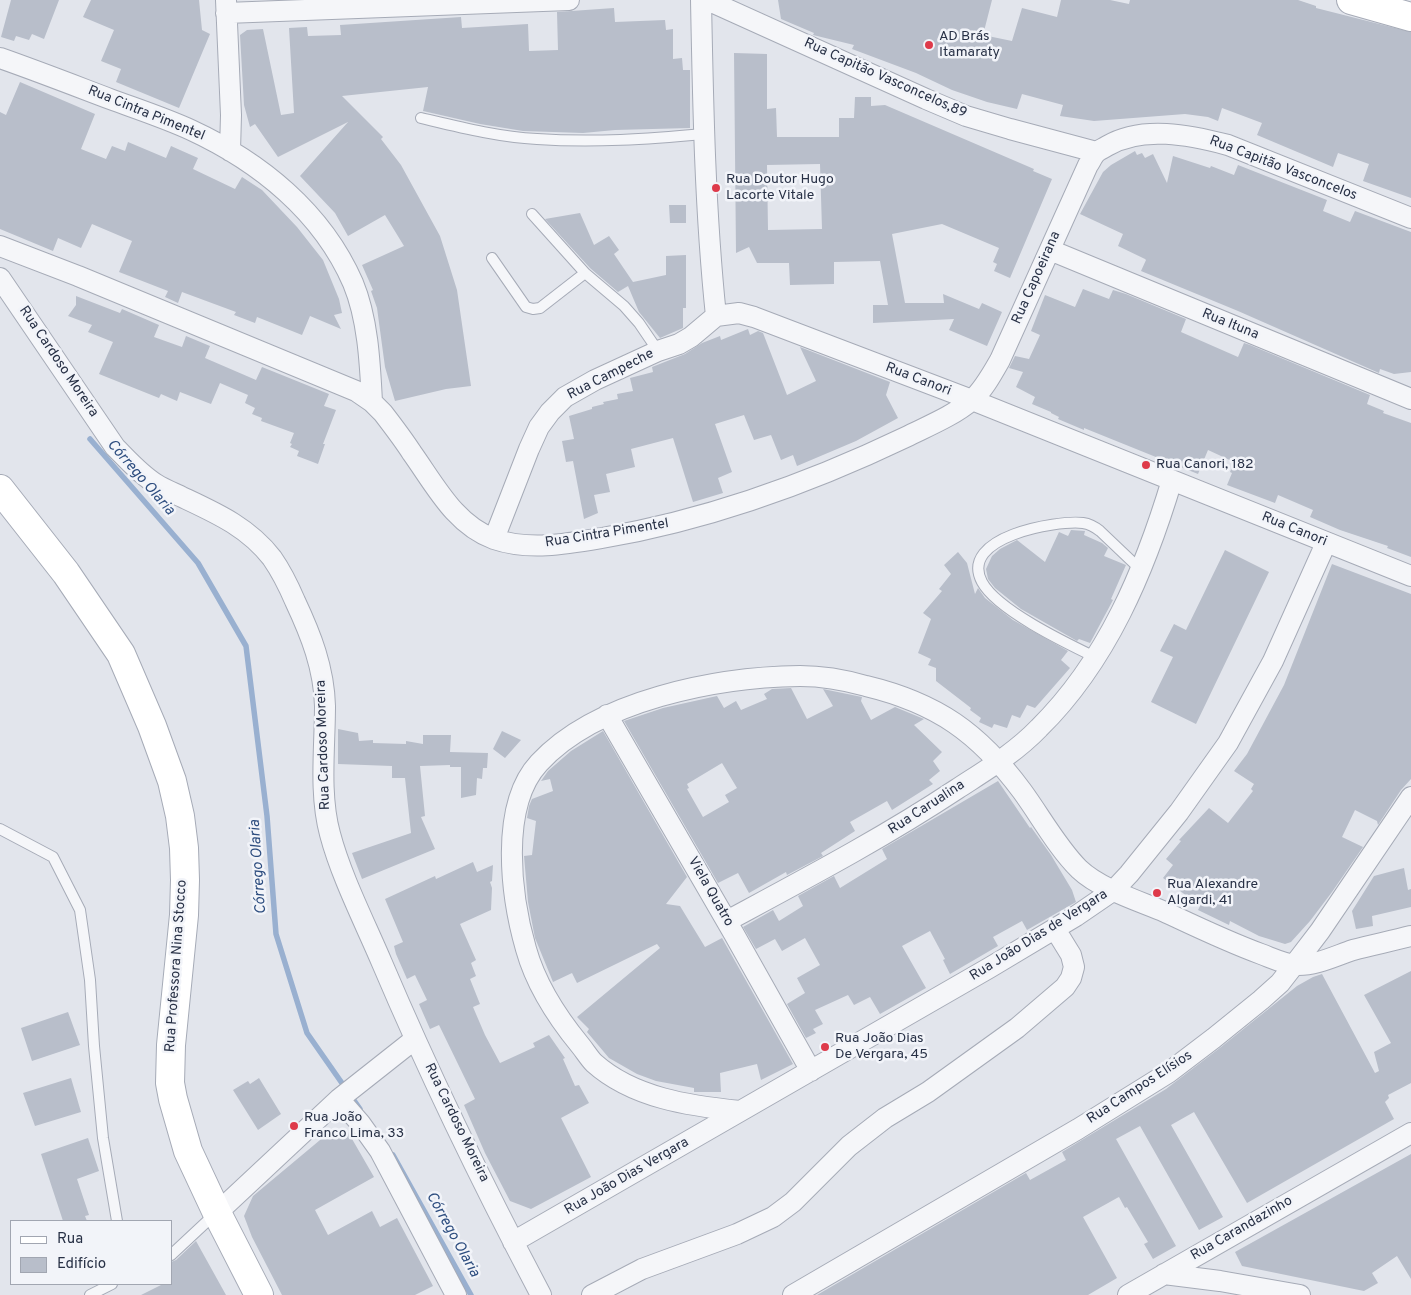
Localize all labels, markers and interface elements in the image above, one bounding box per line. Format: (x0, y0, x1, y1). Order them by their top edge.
place label: AD Brás Itamaraty (939, 29, 1000, 62)
street label: Rua Capitão Vasconcelos,89 (801, 35, 969, 123)
marker: AD Brás Itamaraty (923, 39, 935, 51)
street label: Rua Cintra Pimentel (85, 83, 207, 145)
street label: Rua Capitão Vasconcelos (1207, 133, 1359, 205)
place label: Rua Doutor Hugo Lacorte Vitale (726, 172, 834, 204)
marker: Rua Doutor Hugo Lacorte Vitale (710, 182, 722, 194)
street label: Rua Capoeirana (1009, 229, 1065, 327)
street label: Rua Cardoso Moreira (15, 303, 101, 421)
street label: Rua Ituna (1199, 306, 1261, 344)
street label: Rua Campeche (565, 346, 657, 404)
street label: Rua Canori (883, 360, 953, 400)
water label: Córrego Olaria (102, 436, 178, 520)
place label: Rua Canori, 182 (1156, 457, 1254, 473)
marker: Rua Canori, 182 (1140, 459, 1152, 471)
street label: Rua Canori (1259, 509, 1329, 551)
street label: Rua Cintra Pimentel (544, 516, 670, 552)
street label: Rua Cardoso Moreira (313, 680, 335, 810)
street label: Rua Carualina (886, 777, 968, 839)
water label: Córrego Olaria (247, 819, 271, 915)
street label: Viela Quatro (683, 854, 737, 930)
place label: Rua Alexandre Algardi, 41 (1167, 877, 1258, 910)
street label: Rua Professora Nina Stocco (163, 879, 191, 1053)
street label: Rua João Dias de Vergara (967, 887, 1111, 985)
marker: Rua Alexandre Algardi, 41 (1151, 887, 1163, 899)
place label: Rua João Dias De Vergara, 45 (835, 1031, 928, 1064)
marker: Rua João Dias De Vergara, 45 (819, 1041, 831, 1053)
street label: Rua Campos Elísios (1084, 1048, 1196, 1128)
street label: Rua Cardoso Moreira (420, 1061, 492, 1185)
place label: Rua João Franco Lima, 33 (304, 1110, 404, 1142)
marker: Rua João Franco Lima, 33 (288, 1120, 300, 1132)
street label: Rua João Dias Vergara (562, 1135, 692, 1219)
water label: Córrego Olaria (421, 1189, 483, 1281)
street label: Rua Carandazinho (1188, 1193, 1296, 1265)
legend (10, 1220, 172, 1285)
text: Rua (57, 1230, 83, 1249)
text: Edifício (57, 1255, 106, 1274)

